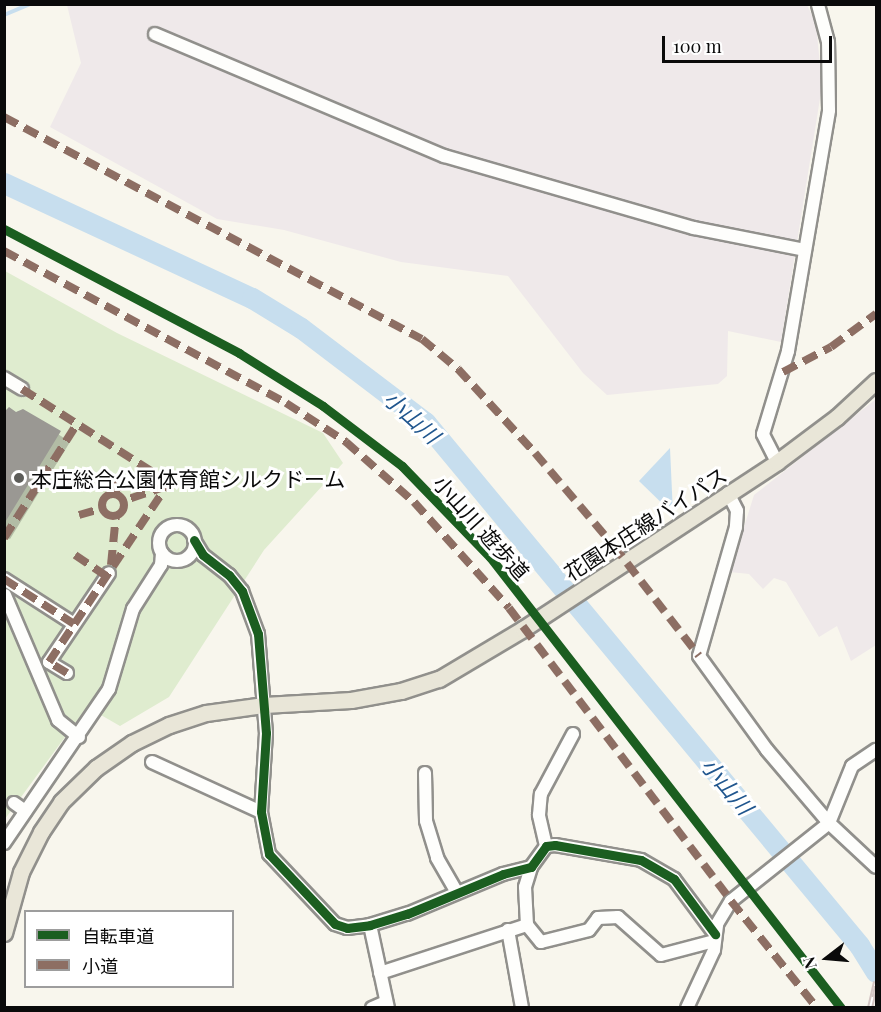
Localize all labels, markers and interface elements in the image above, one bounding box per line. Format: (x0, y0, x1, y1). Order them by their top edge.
scale bar (665, 24, 834, 62)
text: 100 m (673, 34, 722, 58)
water label: 小山川 (379, 385, 445, 449)
street label: 花園本庄線バイパス (559, 461, 731, 585)
place label: 本庄総合公園体育館シルクドーム (31, 465, 346, 491)
street label: 小山川 遊歩道 (429, 470, 535, 584)
marker: 本庄総合公園体育館シルクドーム (12, 471, 26, 485)
water label: 小山川 (696, 752, 758, 820)
legend (24, 910, 234, 988)
text: 自転車道 (82, 924, 154, 948)
north arrow (797, 928, 857, 988)
text: 小道 (82, 954, 118, 978)
text: N (798, 955, 821, 972)

